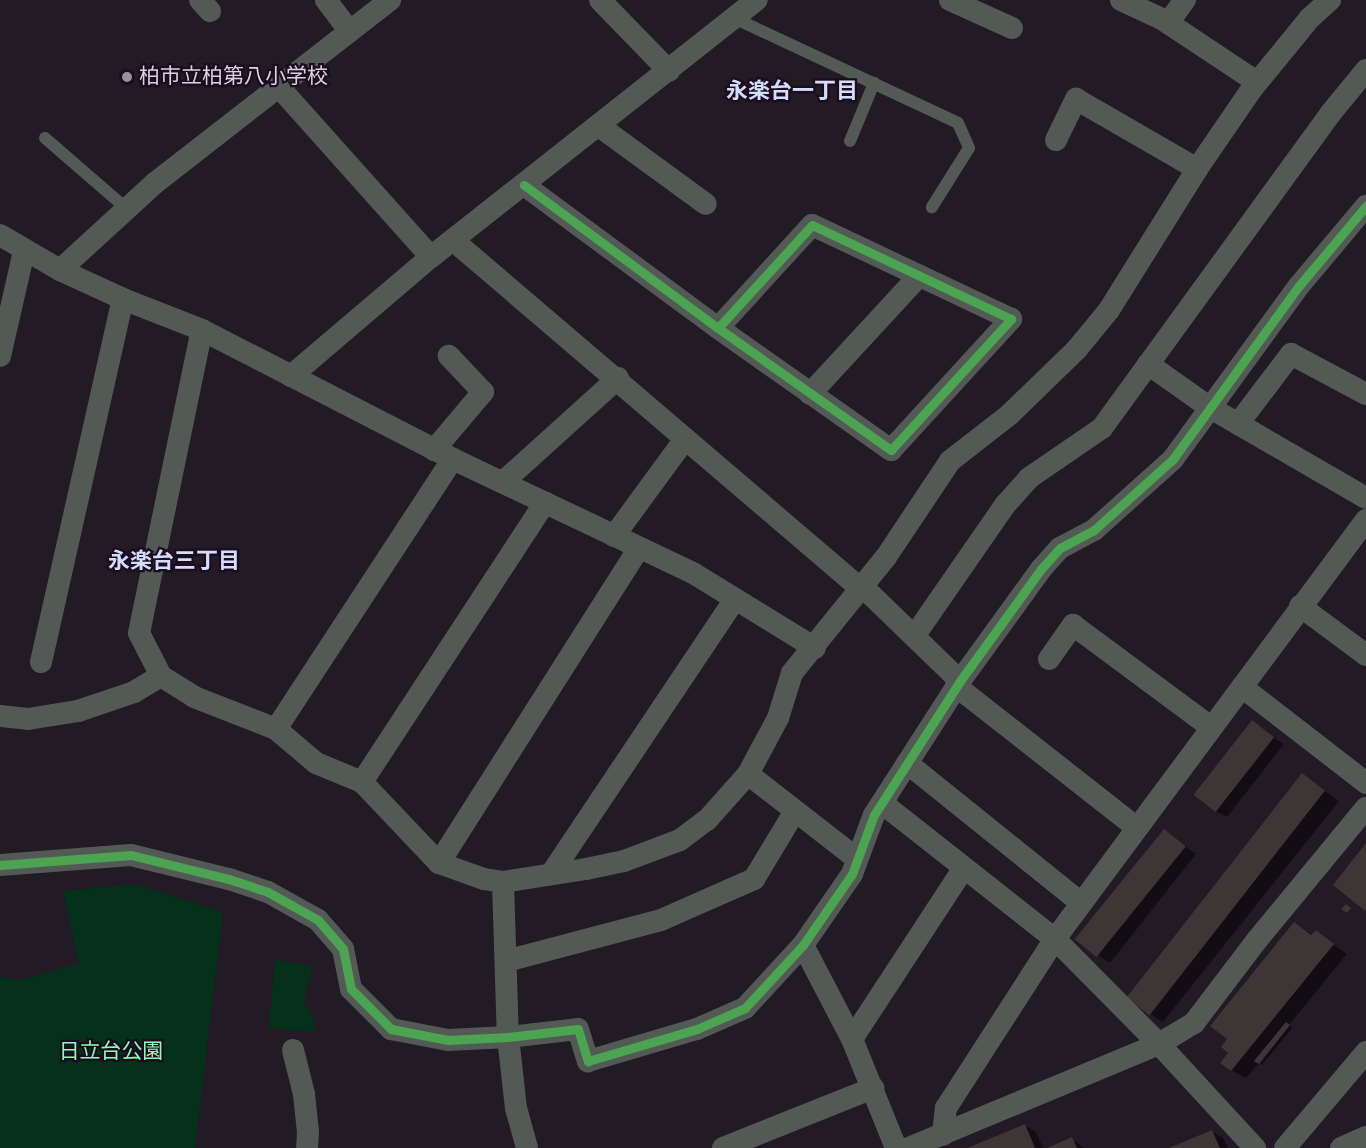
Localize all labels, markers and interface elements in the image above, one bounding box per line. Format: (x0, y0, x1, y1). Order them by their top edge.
place label: 柏市立柏第八小学校 (139, 64, 328, 90)
marker: 柏市立柏第八小学校 (120, 70, 134, 84)
district label: 永楽台一丁目 (726, 79, 858, 105)
district label: 永楽台三丁目 (108, 549, 240, 575)
park label: 日立台公園 (59, 1039, 163, 1065)

